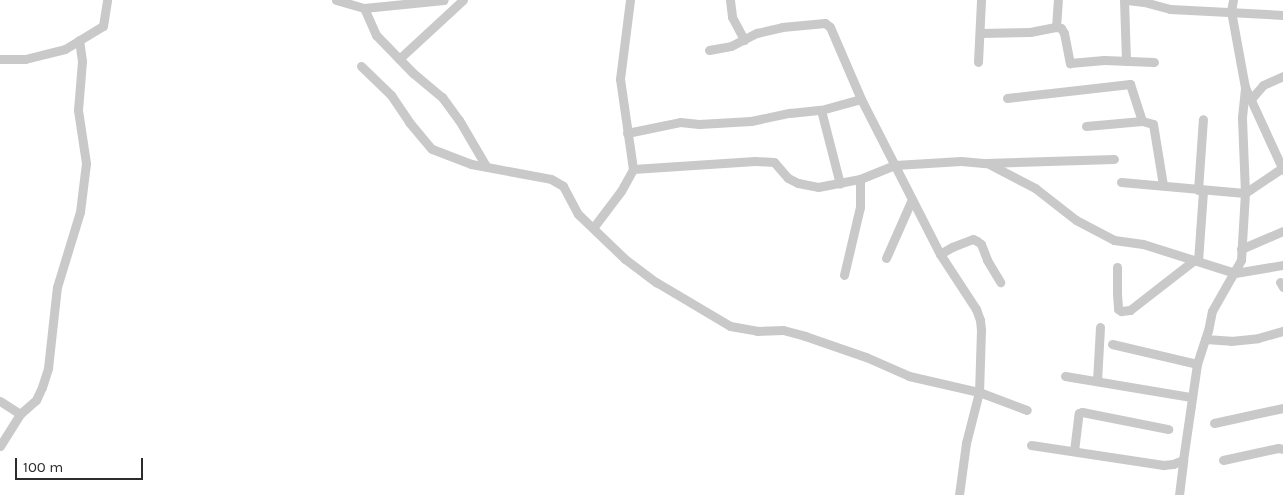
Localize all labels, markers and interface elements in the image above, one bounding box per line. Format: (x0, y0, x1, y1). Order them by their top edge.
scale bar (18, 448, 145, 480)
text: 100 m (23, 458, 63, 476)

